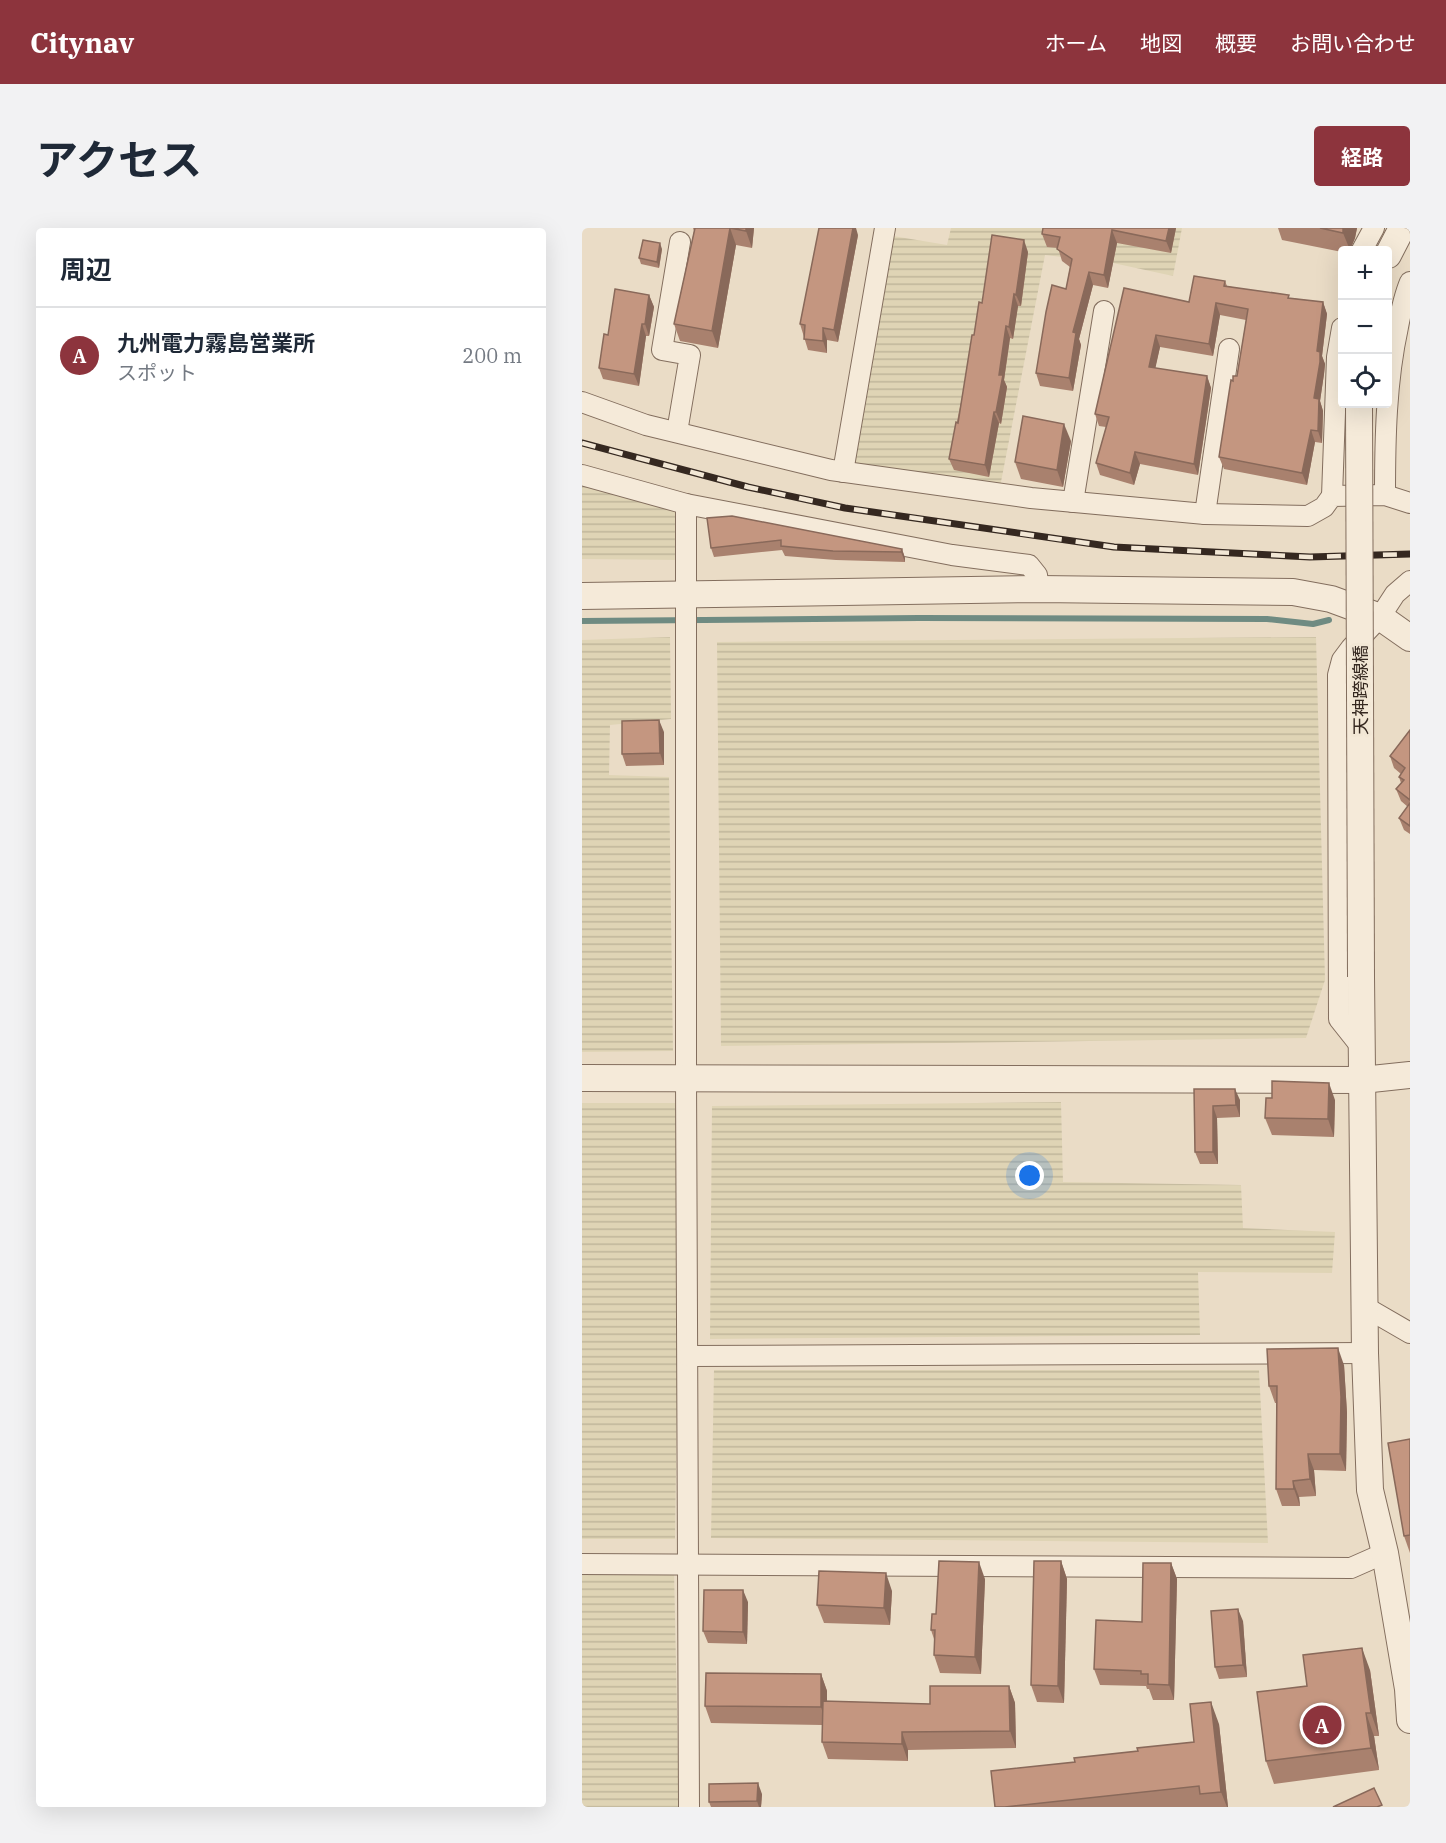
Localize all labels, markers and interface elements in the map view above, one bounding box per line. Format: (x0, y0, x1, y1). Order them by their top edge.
text: Citynav (30, 24, 134, 61)
text: ホーム (1045, 29, 1107, 57)
text: 地図 (1140, 29, 1182, 57)
text: 概要 (1215, 29, 1257, 57)
text: お問い合わせ (1290, 29, 1416, 57)
button: 経路 (1314, 126, 1410, 186)
text: アクセス (36, 132, 202, 187)
map controls (1338, 246, 1392, 408)
button: + (1338, 246, 1392, 300)
text: 周辺 (60, 252, 112, 286)
button: − (1338, 300, 1392, 354)
text: 九州電力霧島営業所 (117, 328, 315, 357)
text: A (73, 342, 86, 369)
text: 200 m (462, 342, 522, 369)
button: locate (1338, 354, 1392, 408)
text: スポット (117, 359, 197, 386)
street label: 天神跨線橋 (1349, 645, 1372, 735)
your location (1015, 1161, 1044, 1190)
pin: A (1302, 1702, 1342, 1748)

